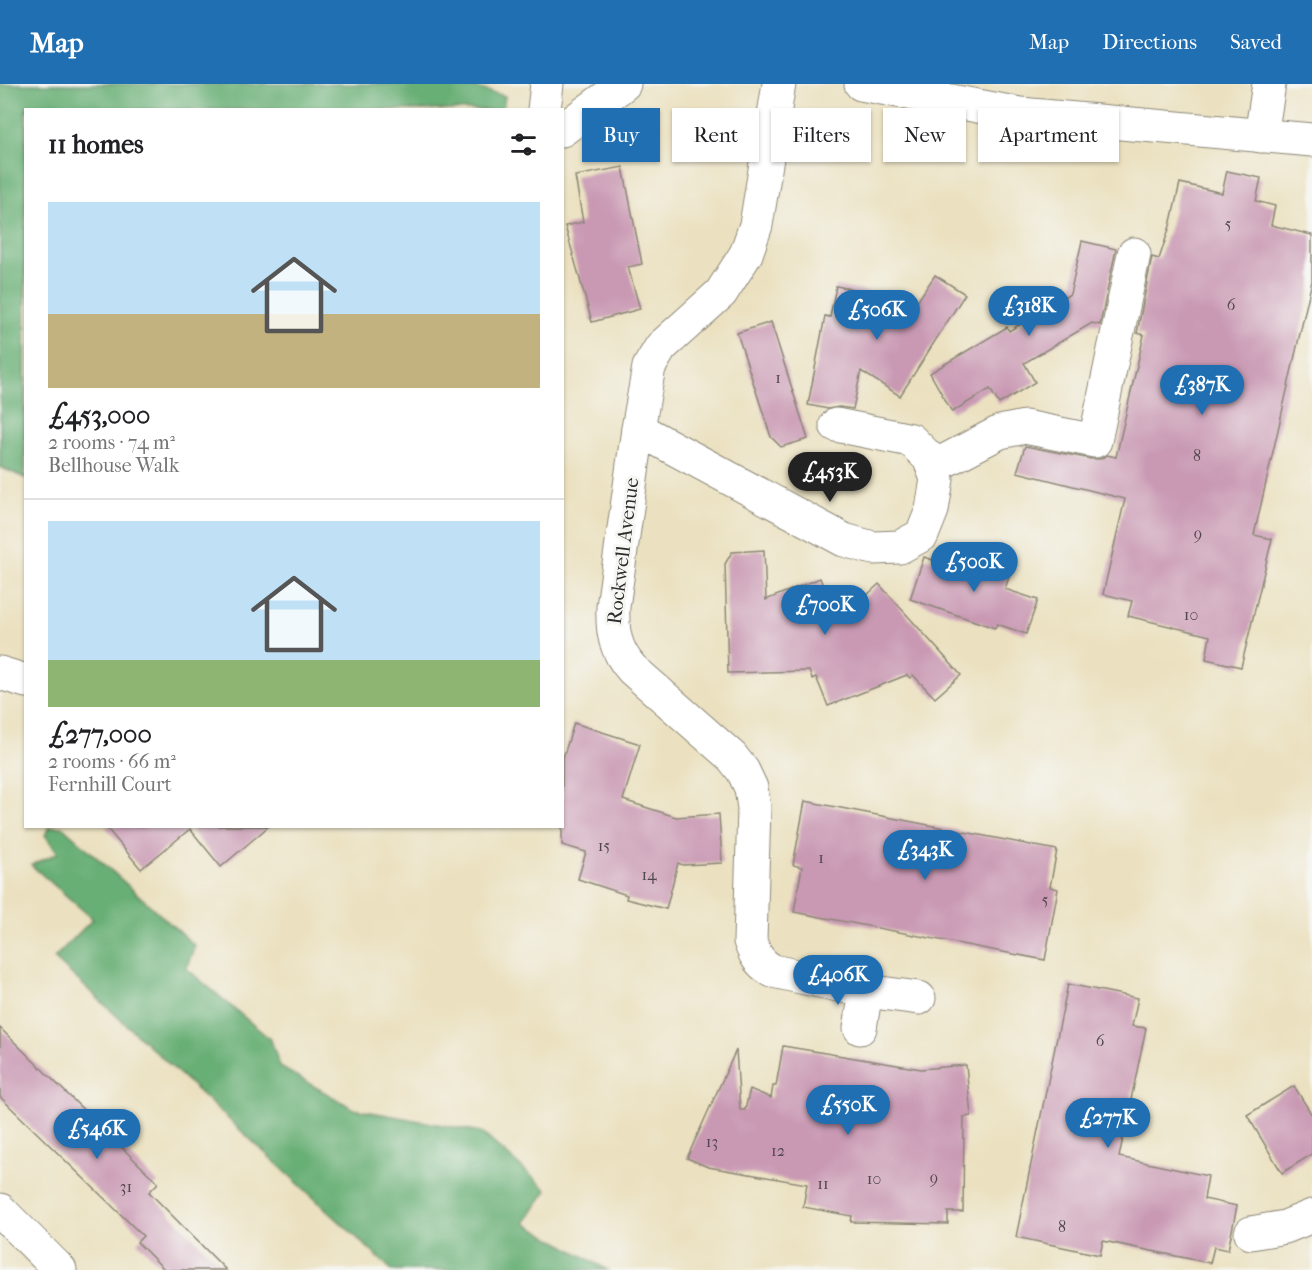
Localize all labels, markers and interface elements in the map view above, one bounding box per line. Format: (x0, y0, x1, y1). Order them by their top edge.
text: Map (30, 26, 84, 59)
text: Map (1029, 30, 1069, 54)
text: Directions (1102, 30, 1197, 54)
text: Saved (1230, 30, 1282, 54)
chip: Buy (582, 108, 660, 162)
chip: Rent (672, 108, 759, 162)
chip: Filters (771, 108, 871, 162)
chip: New (883, 108, 966, 162)
chip: Apartment (978, 108, 1119, 162)
icon: filters (507, 128, 540, 161)
text: 11 homes (48, 129, 144, 160)
house number: 5 (1225, 214, 1232, 233)
icon: home (240, 241, 348, 349)
pin: £318K (987, 286, 1071, 337)
pin: £506K (835, 290, 919, 341)
text: £318K (1002, 294, 1056, 317)
house number: 6 (1227, 295, 1236, 314)
text: £506K (848, 298, 906, 321)
pin: £387K (1160, 365, 1244, 416)
house number: 1 (775, 368, 781, 387)
text: £387K (1174, 373, 1230, 396)
text: £453,000 (48, 400, 150, 431)
text: 2 rooms · 74 m² (48, 431, 175, 454)
house number: 8 (1193, 446, 1201, 465)
pin: £453K (788, 452, 872, 503)
text: Bellhouse Walk (48, 454, 179, 477)
text: £453K (802, 460, 858, 483)
street label: Rockwell Avenue (603, 476, 643, 626)
house number: 9 (1194, 524, 1202, 543)
pin: £500K (932, 542, 1016, 593)
text: £500K (945, 550, 1003, 573)
icon: home (240, 560, 348, 668)
pin: £700K (783, 585, 867, 636)
text: £700K (795, 593, 855, 616)
house number: 10 (1184, 605, 1198, 624)
text: £277,000 (48, 719, 152, 750)
text: 2 rooms · 66 m² (48, 750, 176, 773)
text: Fernhill Court (48, 773, 172, 796)
pin: £343K (883, 830, 967, 881)
house number: 15 (598, 836, 610, 855)
text: £343K (897, 838, 953, 861)
house number: 1 (818, 848, 824, 867)
house number: 14 (641, 865, 657, 884)
house number: 5 (1042, 890, 1049, 909)
pin: £406K (796, 955, 880, 1006)
text: £406K (807, 963, 869, 986)
house number: 6 (1096, 1031, 1105, 1050)
pin: £550K (806, 1085, 890, 1136)
text: £550K (820, 1093, 876, 1116)
pin: £277K (1066, 1098, 1150, 1149)
text: £277K (1079, 1106, 1137, 1129)
pin: £546K (55, 1109, 139, 1160)
text: £546K (67, 1117, 127, 1140)
house number: 13 (706, 1132, 718, 1151)
house number: 12 (771, 1141, 785, 1160)
house number: 9 (930, 1168, 938, 1187)
house number: 10 (867, 1169, 881, 1188)
house number: 11 (817, 1174, 829, 1193)
house number: 31 (120, 1177, 132, 1196)
house number: 8 (1058, 1217, 1066, 1236)

